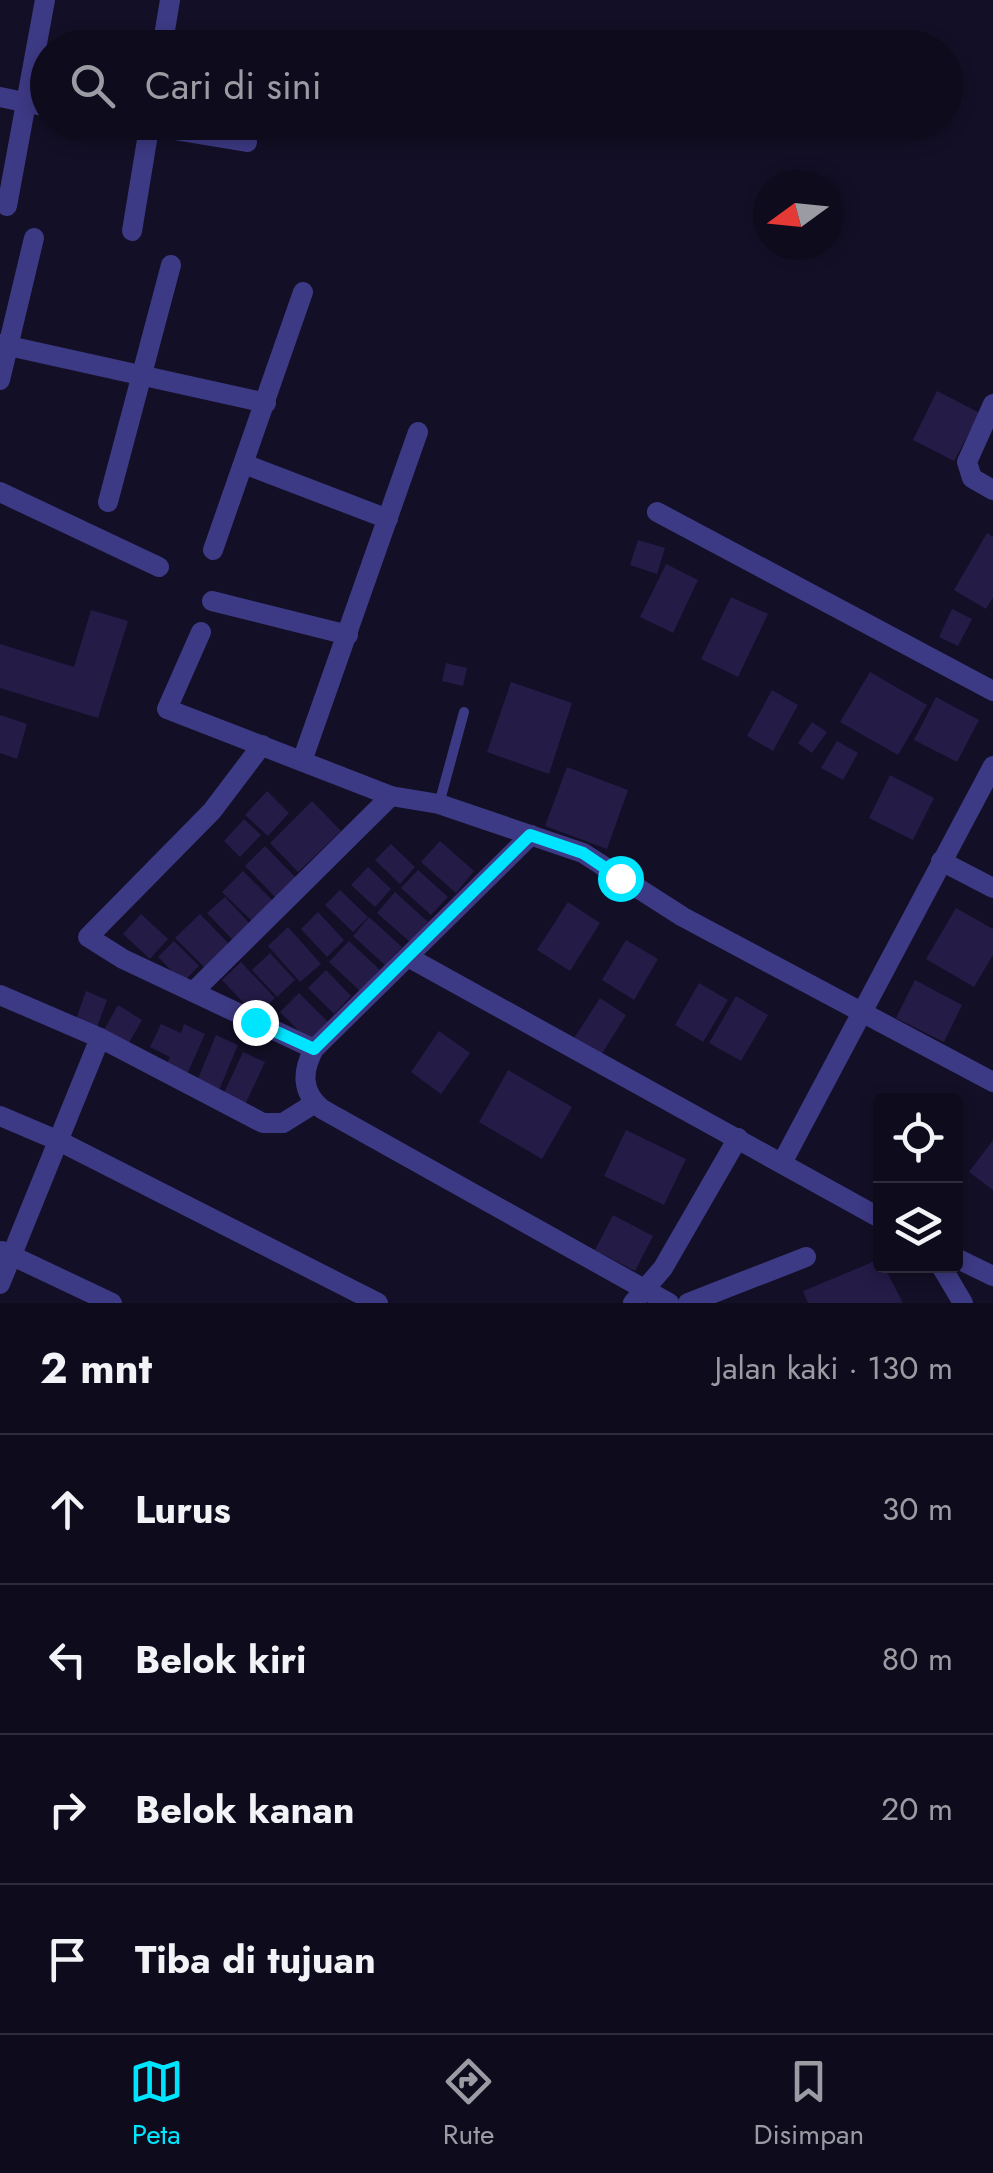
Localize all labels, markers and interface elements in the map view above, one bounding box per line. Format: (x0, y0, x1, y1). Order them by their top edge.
search box (30, 30, 963, 140)
icon: search (65, 58, 120, 113)
text: Cari di sini (145, 58, 322, 113)
north arrow (753, 170, 843, 260)
route start (598, 856, 644, 902)
route end (233, 1000, 279, 1046)
map controls (873, 1093, 963, 1273)
button: locate (873, 1093, 963, 1183)
button: layers (873, 1183, 963, 1273)
text: 2 mnt (40, 1338, 152, 1399)
text: Jalan kaki · 130 m (714, 1345, 953, 1391)
icon: ahead (40, 1482, 95, 1537)
text: Lurus (135, 1482, 231, 1537)
text: 30 m (882, 1486, 953, 1532)
icon: left (40, 1632, 95, 1687)
text: Belok kiri (135, 1632, 307, 1687)
text: 80 m (882, 1636, 953, 1682)
icon: right (40, 1782, 95, 1837)
text: Belok kanan (135, 1782, 355, 1837)
text: 20 m (881, 1786, 953, 1832)
icon: arrive (40, 1932, 95, 1987)
text: Tiba di tujuan (135, 1932, 376, 1987)
tab: Peta (129, 2054, 184, 2155)
tab: Rute (441, 2054, 496, 2155)
tab: Disimpan (753, 2054, 864, 2155)

